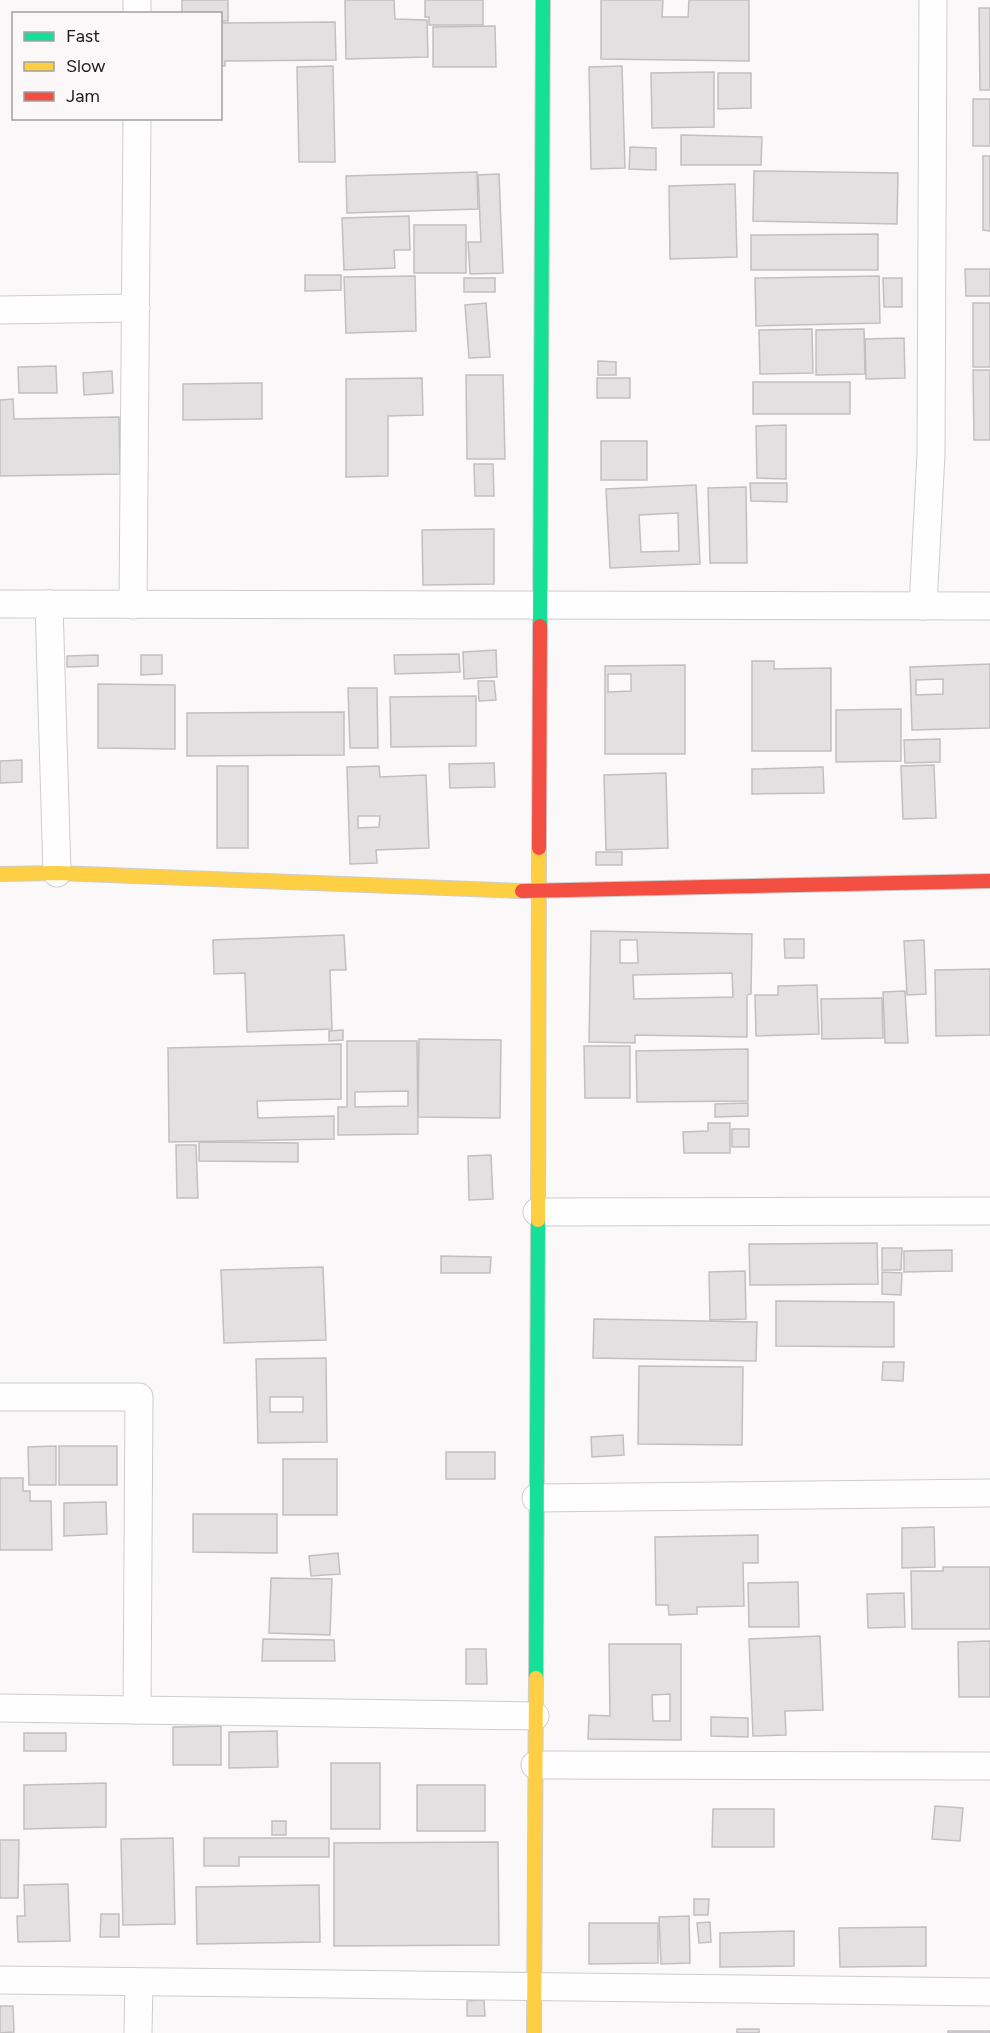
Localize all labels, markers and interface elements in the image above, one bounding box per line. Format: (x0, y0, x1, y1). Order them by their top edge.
legend (12, 12, 222, 120)
text: Fast (66, 25, 100, 47)
text: Slow (66, 55, 105, 77)
text: Jam (66, 85, 100, 107)

